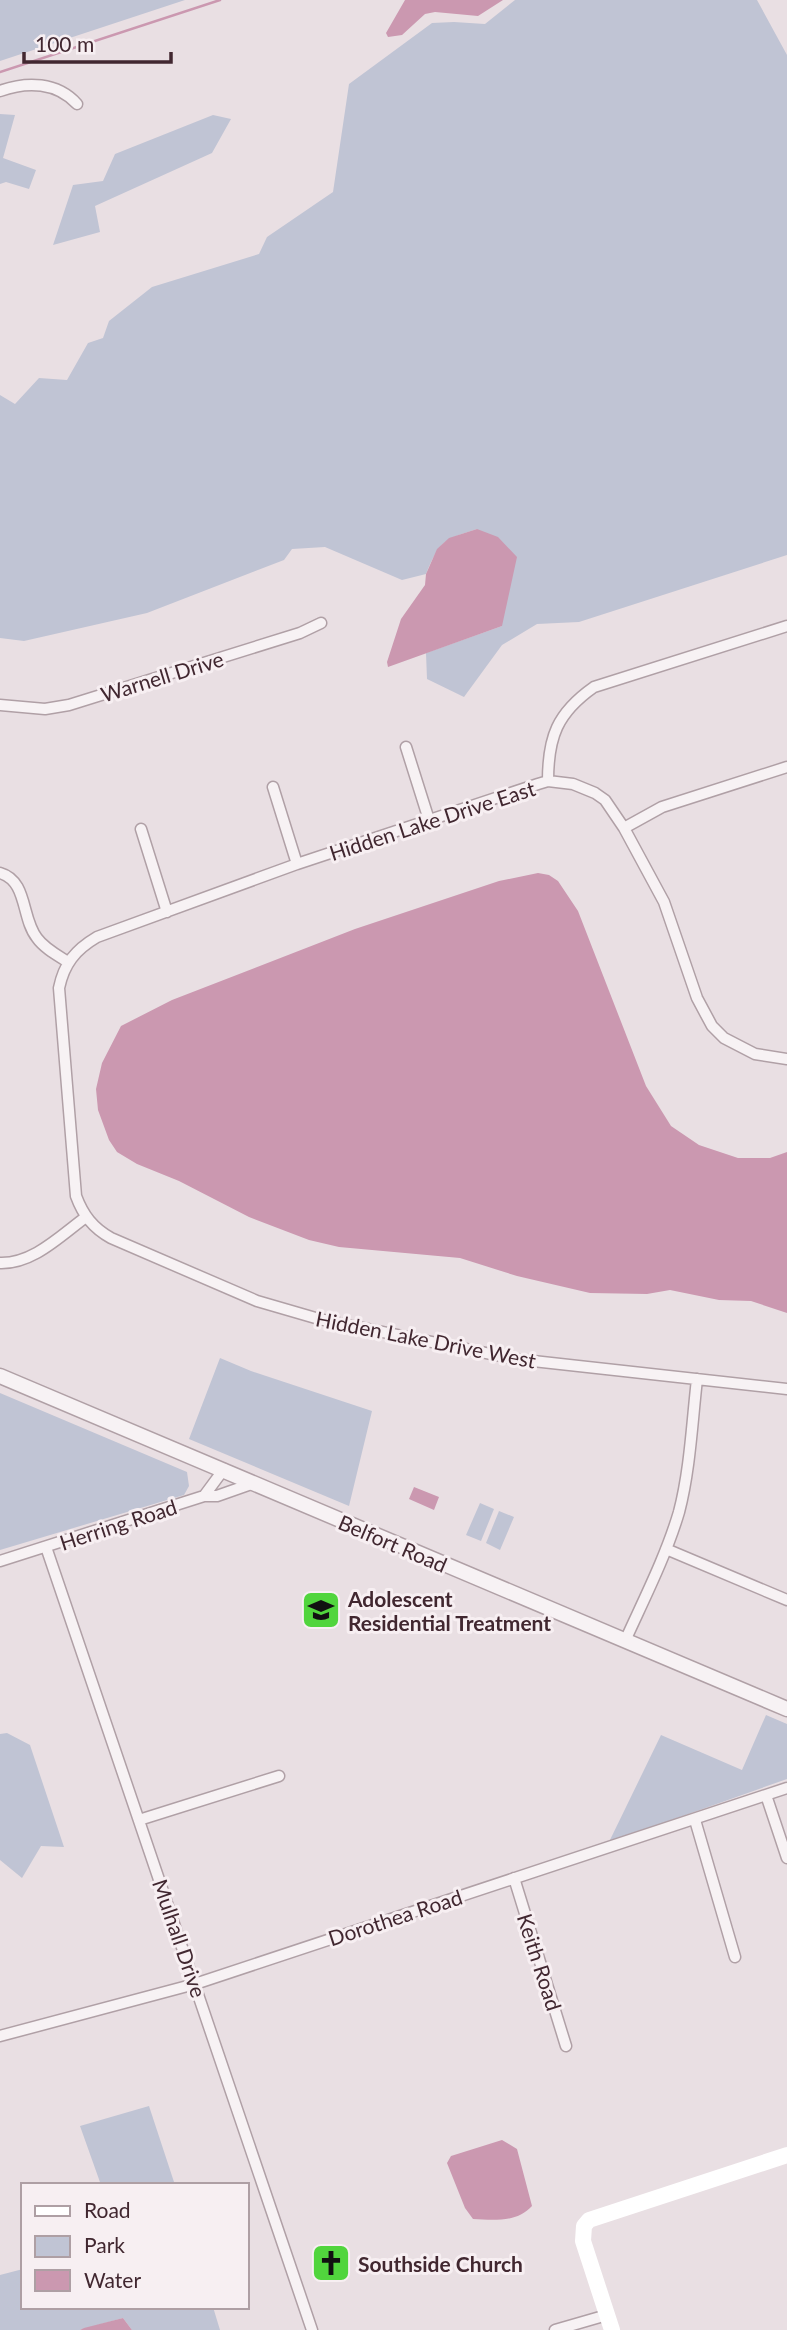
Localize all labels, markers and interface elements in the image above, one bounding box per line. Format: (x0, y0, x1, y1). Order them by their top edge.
scale bar (24, 21, 172, 65)
text: 100 m (35, 31, 94, 56)
street label: Warnell Drive (98, 646, 226, 706)
street label: Hidden Lake Drive East (326, 775, 538, 865)
street label: Hidden Lake Drive West (314, 1305, 539, 1373)
street label: Herring Road (56, 1493, 180, 1555)
street label: Belfort Road (335, 1509, 451, 1577)
place label: Adolescent Residential Treatment (347, 1586, 551, 1635)
school or university icon: Adolescent Residential Treatment (300, 1589, 342, 1631)
street label: Mulhall Drive (148, 1876, 212, 2000)
street label: Dorothea Road (325, 1884, 465, 1950)
street label: Keith Road (513, 1910, 567, 2014)
legend (21, 2183, 248, 2309)
text: Road (84, 2197, 131, 2222)
text: Park (84, 2232, 125, 2257)
church icon: Southside Church (310, 2242, 352, 2284)
place label: Southside Church (358, 2251, 523, 2276)
text: Water (84, 2267, 141, 2292)

